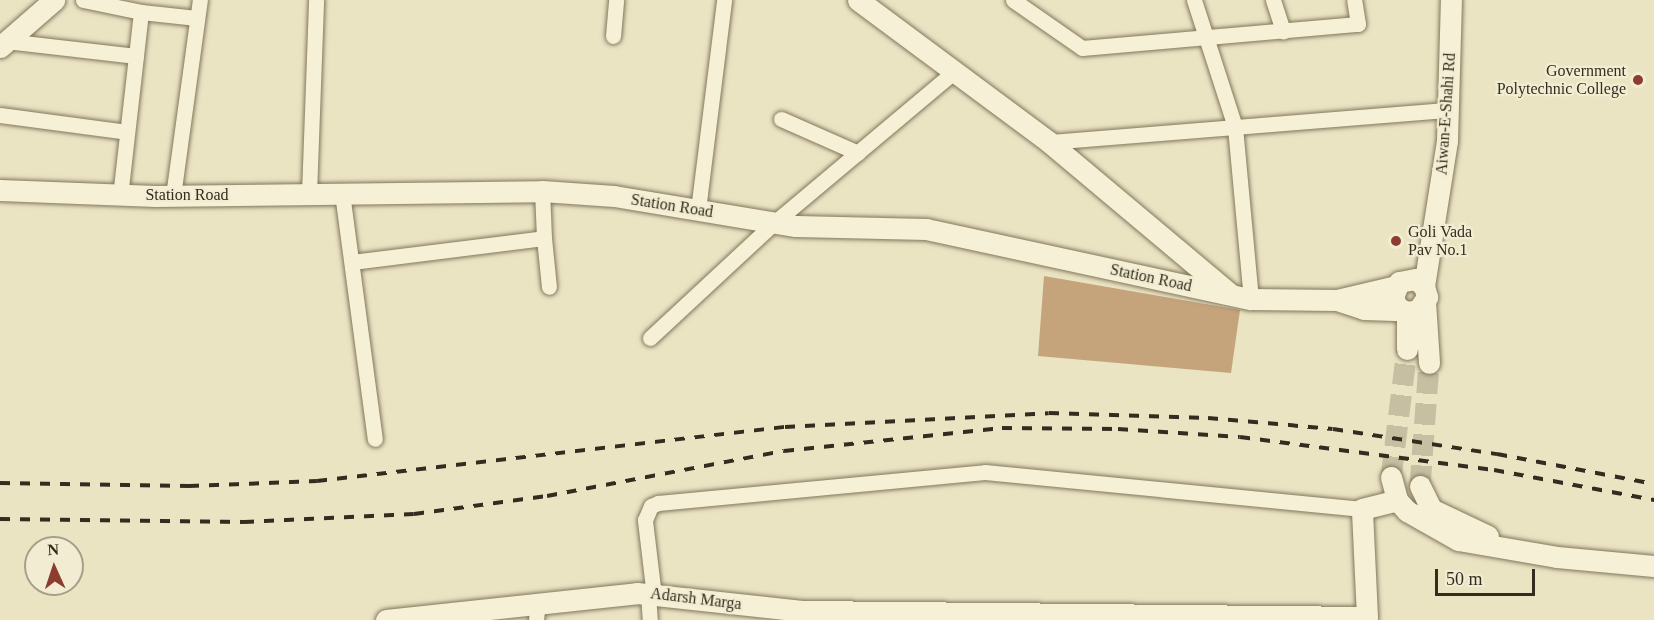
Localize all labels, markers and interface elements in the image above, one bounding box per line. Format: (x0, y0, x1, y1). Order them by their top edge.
street label: Aiwan-E-Shahi Rd (1432, 52, 1460, 176)
place label: Government Polytechnic College (1497, 61, 1626, 99)
marker: Government Polytechnic College (1631, 73, 1645, 87)
street label: Station Road (145, 185, 229, 205)
street label: Station Road (629, 190, 715, 222)
place label: Goli Vada Pav No.1 (1408, 222, 1472, 260)
marker: Goli Vada Pav No.1 (1389, 234, 1403, 248)
street label: Station Road (1108, 260, 1194, 296)
north arrow (24, 536, 84, 596)
text: N (47, 541, 59, 558)
scale bar (1438, 557, 1538, 595)
text: 50 m (1446, 569, 1483, 589)
street label: Adarsh Marga (649, 584, 743, 614)

